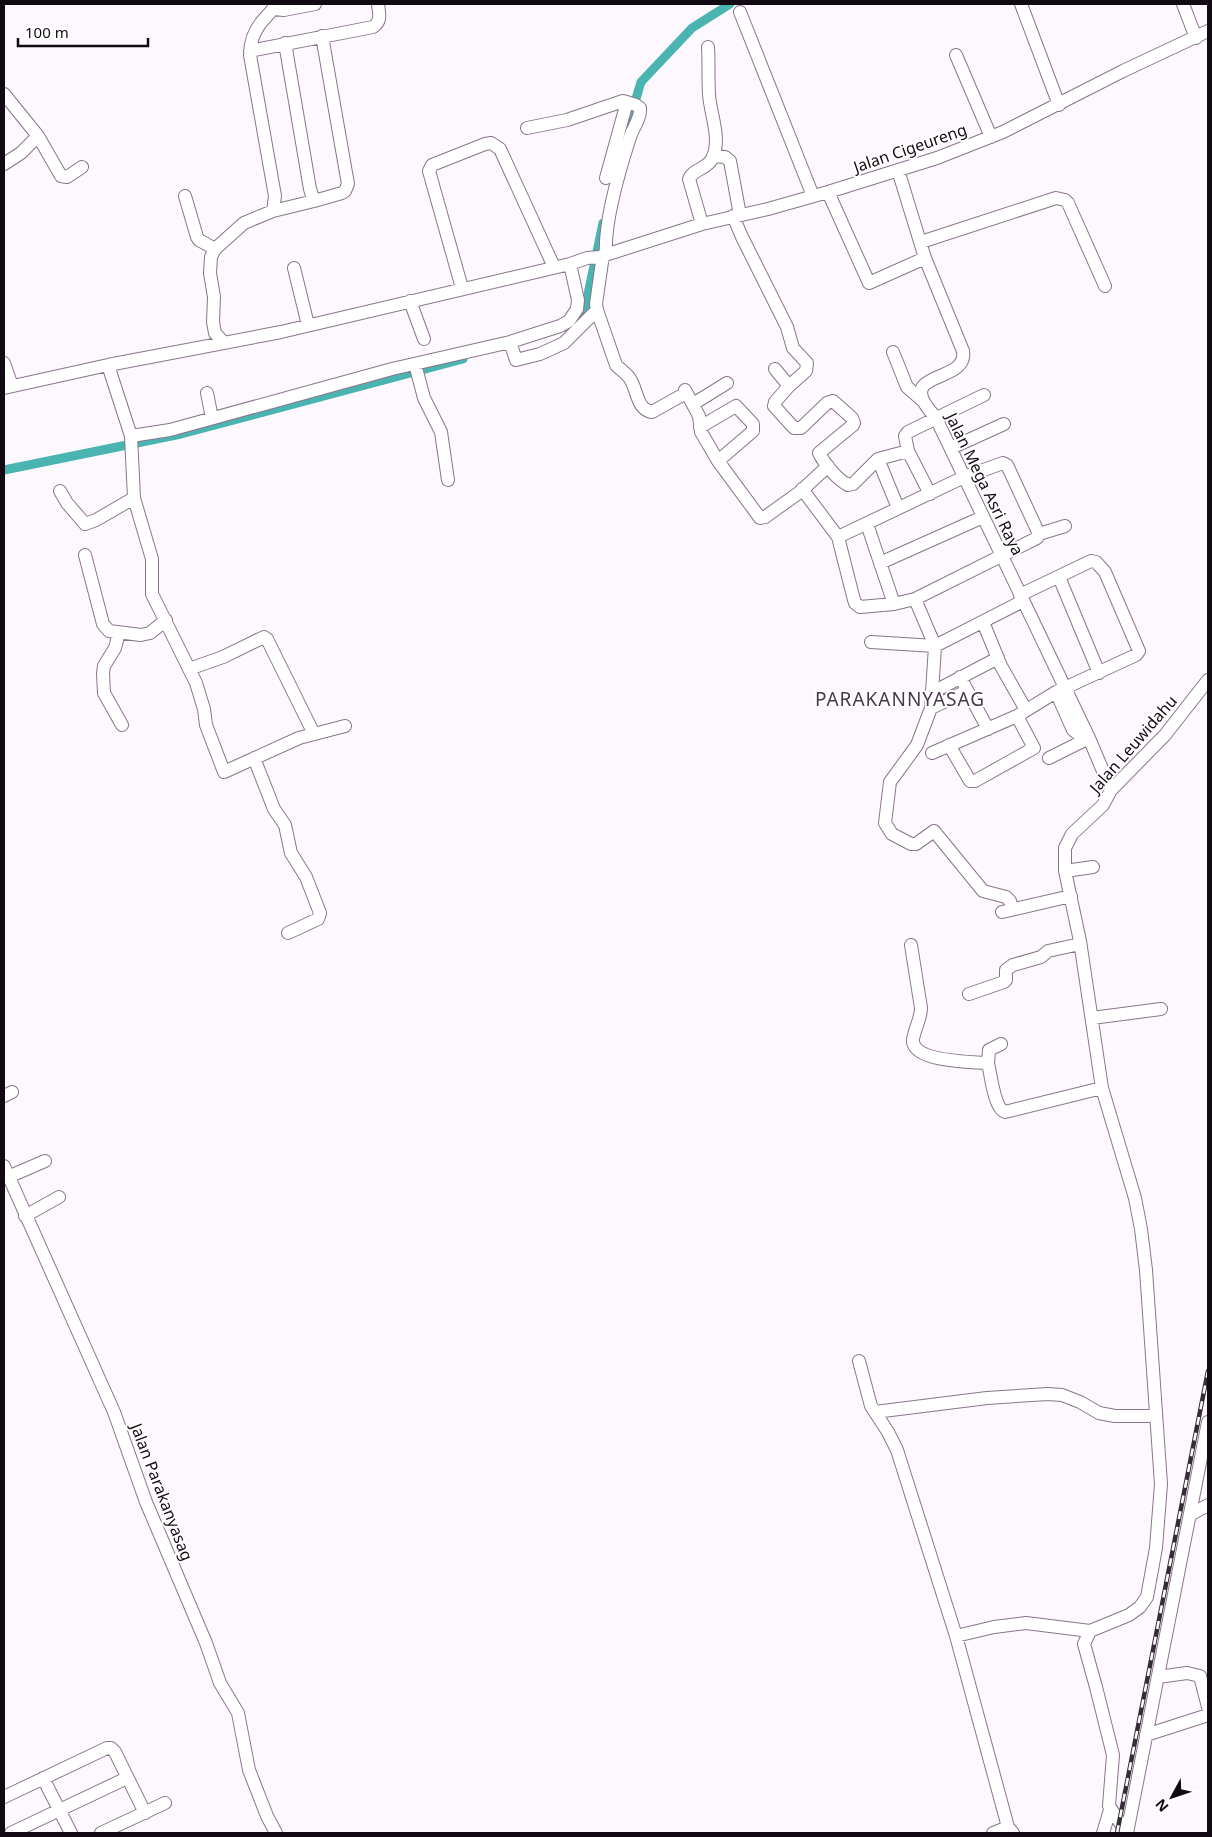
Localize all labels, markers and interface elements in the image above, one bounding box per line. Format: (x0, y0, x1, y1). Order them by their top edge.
scale bar (18, 15, 148, 47)
text: 100 m (25, 22, 69, 42)
street label: Jalan Cigeureng (848, 118, 970, 178)
street label: Jalan Mega Asri Raya (940, 407, 1029, 559)
district label: PARAKANNYASAG (815, 686, 985, 712)
street label: Jalan Leuwidahu (1083, 690, 1182, 799)
street label: Jalan Parakanyasag (125, 1418, 198, 1564)
north arrow (1147, 1772, 1197, 1822)
text: N (1151, 1795, 1173, 1816)

